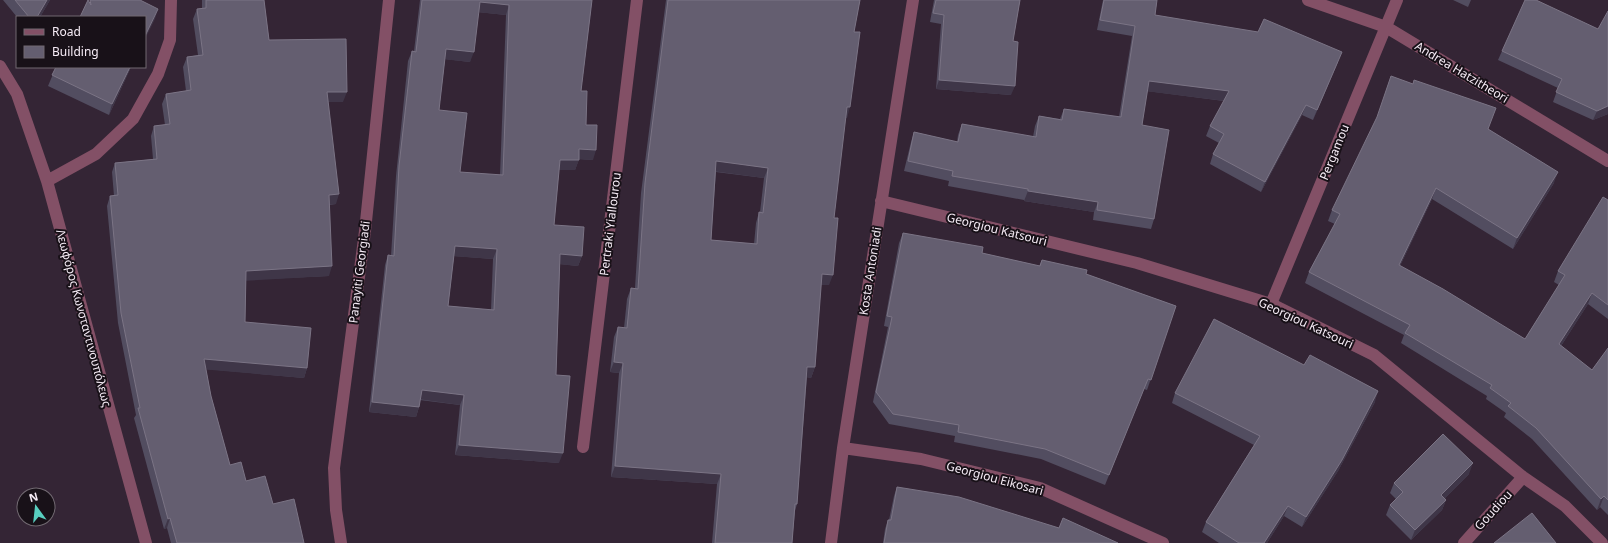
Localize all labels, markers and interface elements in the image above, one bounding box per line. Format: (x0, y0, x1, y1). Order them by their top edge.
legend (16, 16, 146, 68)
text: Road (52, 23, 81, 40)
street label: Andrea Hatzitheori (1412, 37, 1512, 107)
text: Building (52, 43, 99, 60)
street label: Pergamou (1315, 122, 1353, 182)
street label: Pertraki Yiallourou (595, 171, 625, 277)
street label: Georgiou Katsouri (945, 208, 1049, 250)
street label: Panayiti Georgiadi (344, 220, 374, 324)
street label: Kosta Antoniadi (855, 226, 885, 316)
street label: Λεωφόρος Κωνσταντινουπόλεως (52, 227, 116, 409)
street label: Georgiou Katsouri (1256, 294, 1356, 352)
street label: Georgiou Eikosari (945, 457, 1045, 499)
street label: Goudiou (1470, 486, 1516, 534)
north arrow (16, 487, 56, 527)
text: N (27, 488, 40, 505)

